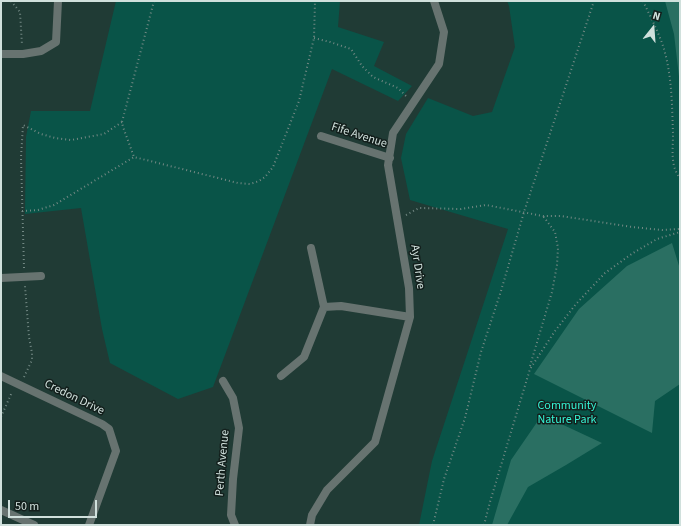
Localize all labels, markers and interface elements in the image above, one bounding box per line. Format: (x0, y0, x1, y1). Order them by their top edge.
north arrow (633, 8, 673, 48)
text: N (651, 8, 662, 24)
street label: Fife Avenue (329, 120, 389, 152)
street label: Ayr Drive (407, 244, 427, 290)
street label: Credon Drive (42, 377, 106, 419)
park label: Community Nature Park (537, 399, 597, 427)
street label: Perth Avenue (213, 429, 233, 497)
scale bar (10, 492, 99, 518)
text: 50 m (15, 498, 39, 515)

